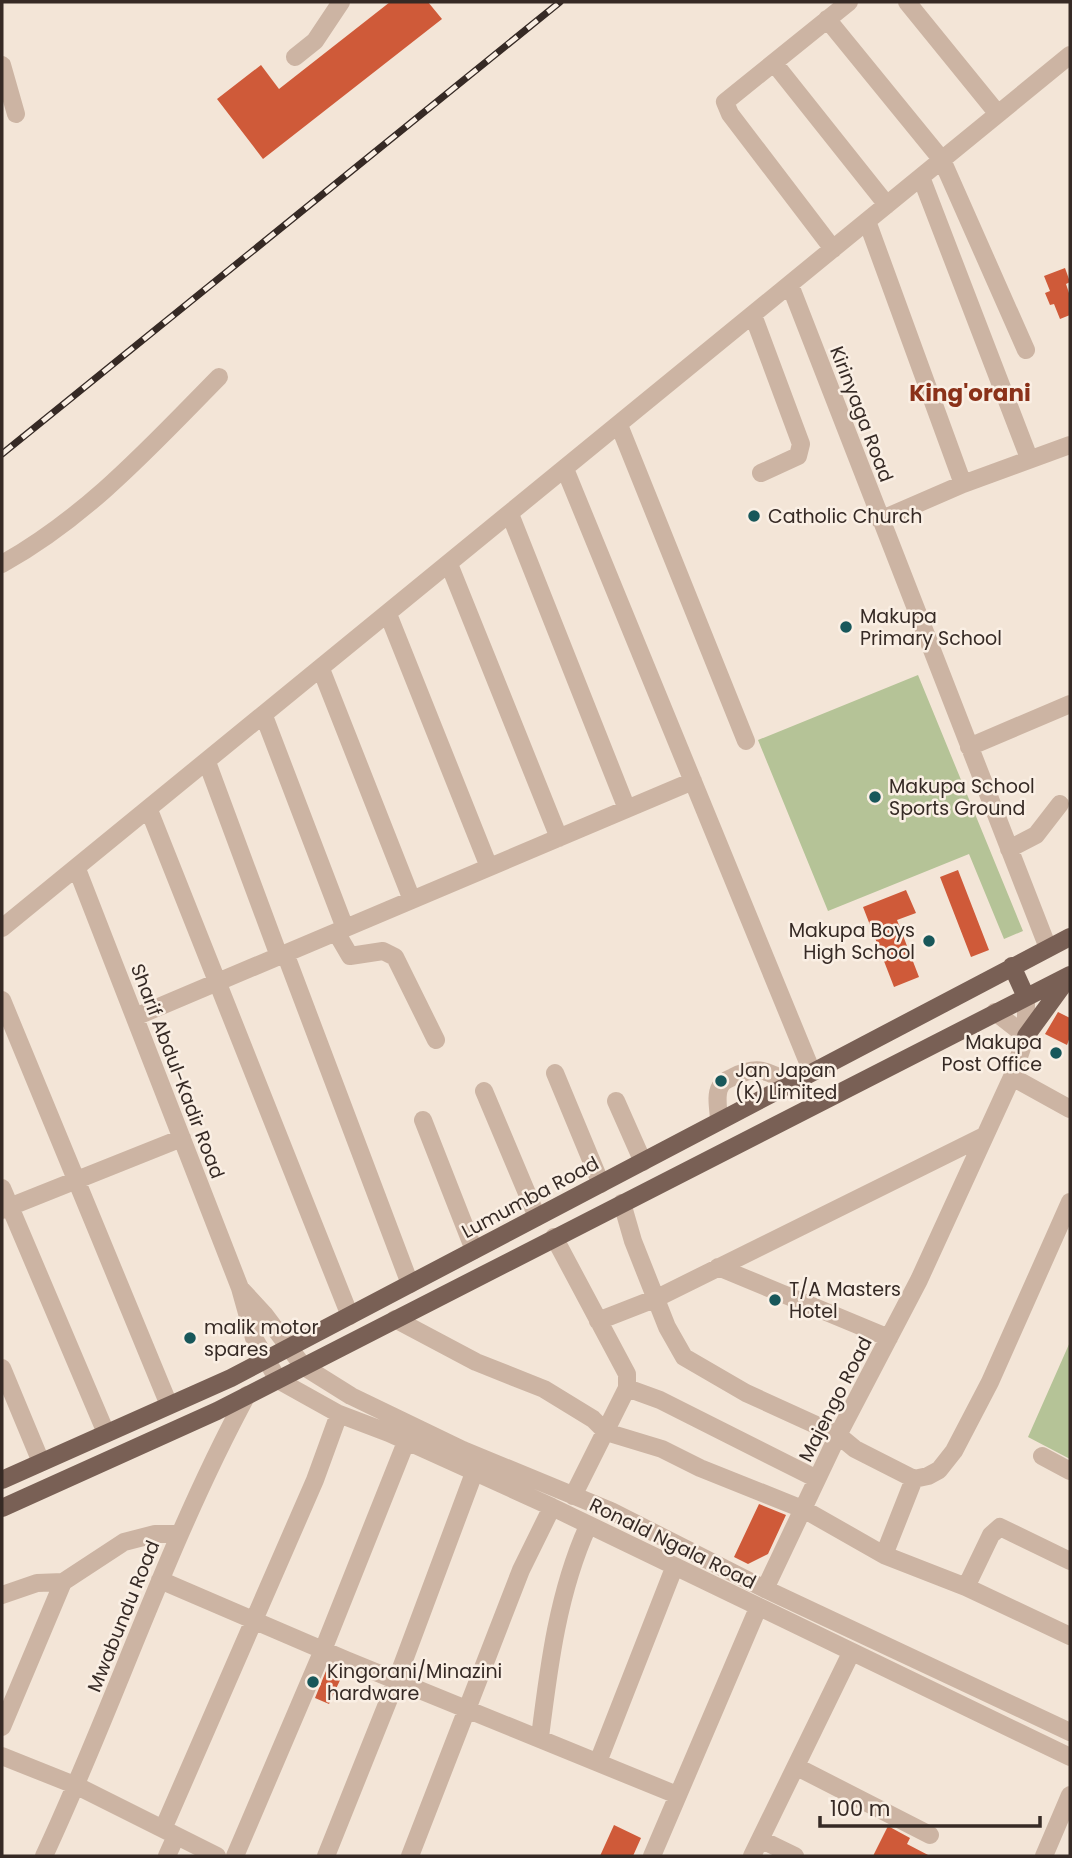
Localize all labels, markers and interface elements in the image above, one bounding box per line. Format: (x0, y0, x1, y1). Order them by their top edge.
street label: Kirinyaga Road (823, 342, 900, 486)
district label: King'orani (909, 377, 1031, 409)
place label: Catholic Church (768, 503, 922, 530)
marker: Catholic Church (746, 508, 762, 524)
place label: Makupa Primary School (860, 603, 1002, 652)
marker: Makupa Primary School (838, 619, 854, 635)
place label: Makupa School Sports Ground (889, 773, 1035, 822)
marker: Makupa School Sports Ground (867, 789, 883, 805)
place label: Makupa Boys High School (789, 917, 915, 966)
marker: Makupa Boys High School (921, 933, 937, 949)
street label: Sharif Abdul-Kadir Road (124, 960, 231, 1183)
place label: Makupa Post Office (942, 1029, 1042, 1078)
marker: Makupa Post Office (1048, 1045, 1064, 1061)
place label: Jan Japan (K) Limited (735, 1057, 837, 1106)
marker: Jan Japan (K) Limited (713, 1073, 729, 1089)
street label: Lumumba Road (457, 1150, 604, 1245)
place label: T/A Masters Hotel (789, 1276, 901, 1325)
marker: T/A Masters Hotel (767, 1292, 783, 1308)
place label: malik motor spares (204, 1314, 319, 1363)
marker: malik motor spares (182, 1330, 198, 1346)
street label: Majengo Road (792, 1332, 879, 1467)
street label: Ronald Ngala Road (585, 1491, 761, 1596)
street label: Mwabundu Road (81, 1536, 166, 1696)
place label: Kingorani/Minazini hardware (327, 1658, 502, 1707)
marker: Kingorani/Minazini hardware (305, 1674, 321, 1690)
scale bar (820, 1784, 1040, 1828)
text: 100 m (830, 1794, 890, 1823)

